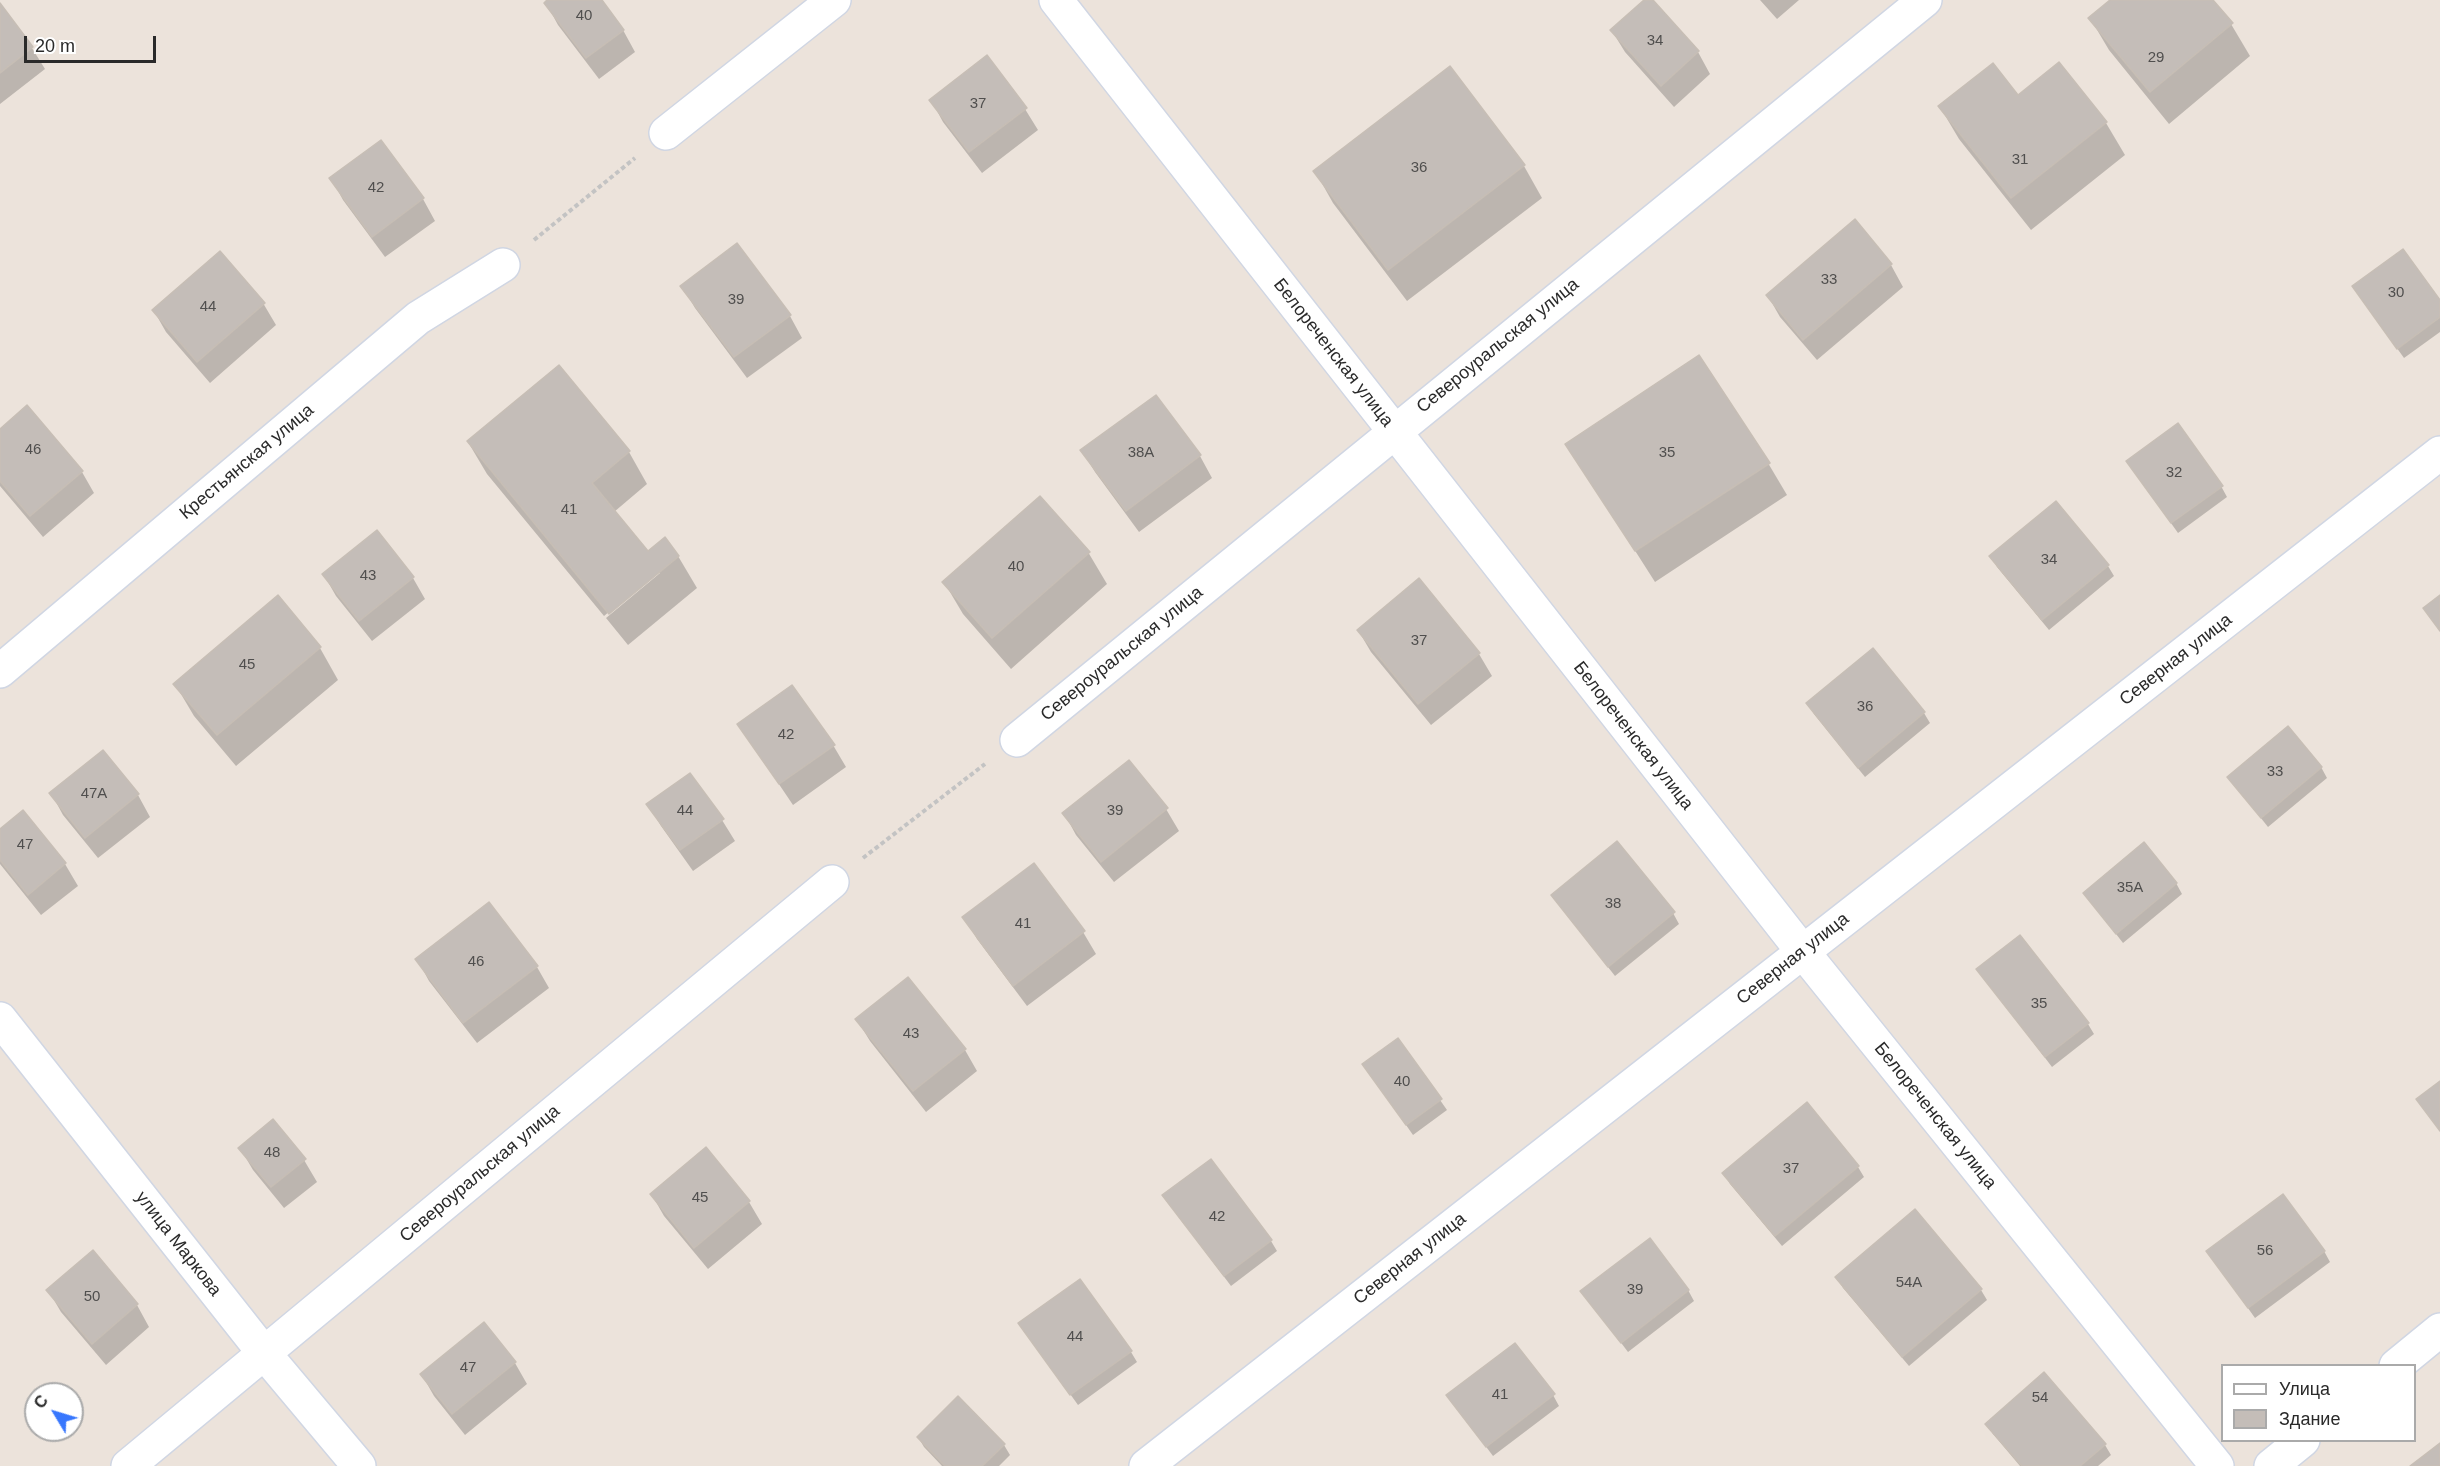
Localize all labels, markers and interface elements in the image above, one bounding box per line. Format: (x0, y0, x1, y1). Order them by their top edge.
house number: 40 (576, 7, 592, 25)
scale bar (27, 24, 159, 62)
house number: 34 (1647, 32, 1663, 50)
text: 20 m (35, 36, 75, 56)
house number: 29 (2148, 49, 2164, 67)
house number: 37 (970, 95, 986, 113)
house number: 31 (2012, 151, 2028, 169)
house number: 36 (1411, 159, 1427, 177)
house number: 42 (368, 179, 384, 197)
house number: 33 (1821, 271, 1837, 289)
street label: Североуральская улица (1413, 274, 1583, 418)
street label: Белореченская улица (1268, 275, 1398, 431)
house number: 30 (2388, 284, 2404, 302)
house number: 39 (728, 291, 744, 309)
house number: 44 (200, 298, 216, 316)
street label: Крестьянская улица (176, 400, 318, 524)
house number: 46 (25, 441, 41, 459)
house number: 38А (1128, 444, 1154, 462)
house number: 35 (1659, 444, 1675, 462)
house number: 32 (2166, 464, 2182, 482)
house number: 41 (561, 501, 577, 519)
house number: 34 (2041, 551, 2057, 569)
house number: 40 (1008, 558, 1024, 576)
house number: 43 (360, 567, 376, 585)
street label: Североуральская улица (1037, 582, 1207, 726)
street label: Северная улица (2116, 609, 2236, 711)
house number: 37 (1411, 632, 1427, 650)
house number: 45 (239, 656, 255, 674)
street label: Белореченская улица (1568, 658, 1698, 814)
house number: 36 (1857, 698, 1873, 716)
house number: 42 (778, 726, 794, 744)
house number: 33 (2267, 763, 2283, 781)
house number: 47А (81, 785, 107, 803)
house number: 44 (677, 802, 693, 820)
house number: 39 (1107, 802, 1123, 820)
house number: 47 (17, 836, 33, 854)
house number: 35А (2117, 879, 2143, 897)
house number: 38 (1605, 895, 1621, 913)
street label: Северная улица (1733, 908, 1853, 1010)
house number: 41 (1015, 915, 1031, 933)
house number: 46 (468, 953, 484, 971)
house number: 35 (2031, 995, 2047, 1013)
house number: 43 (903, 1025, 919, 1043)
street label: Белореченская улица (1869, 1038, 2001, 1194)
house number: 40 (1394, 1073, 1410, 1091)
street label: Североуральская улица (396, 1101, 564, 1247)
house number: 48 (264, 1144, 280, 1162)
house number: 37 (1783, 1160, 1799, 1178)
street label: улица Маркова (130, 1187, 226, 1301)
house number: 45 (692, 1189, 708, 1207)
house number: 42 (1209, 1208, 1225, 1226)
street label: Северная улица (1350, 1208, 1470, 1310)
house number: 56 (2257, 1242, 2273, 1260)
house number: 54А (1896, 1274, 1922, 1292)
house number: 39 (1627, 1281, 1643, 1299)
house number: 50 (84, 1288, 100, 1306)
house number: 44 (1067, 1328, 1083, 1346)
house number: 47 (460, 1359, 476, 1377)
legend (2221, 1364, 2416, 1442)
text: Улица (2279, 1379, 2330, 1399)
north arrow (24, 1382, 84, 1442)
house number: 41 (1492, 1386, 1508, 1404)
house number: 54 (2032, 1389, 2048, 1407)
text: С (31, 1392, 51, 1412)
text: Здание (2279, 1409, 2340, 1429)

